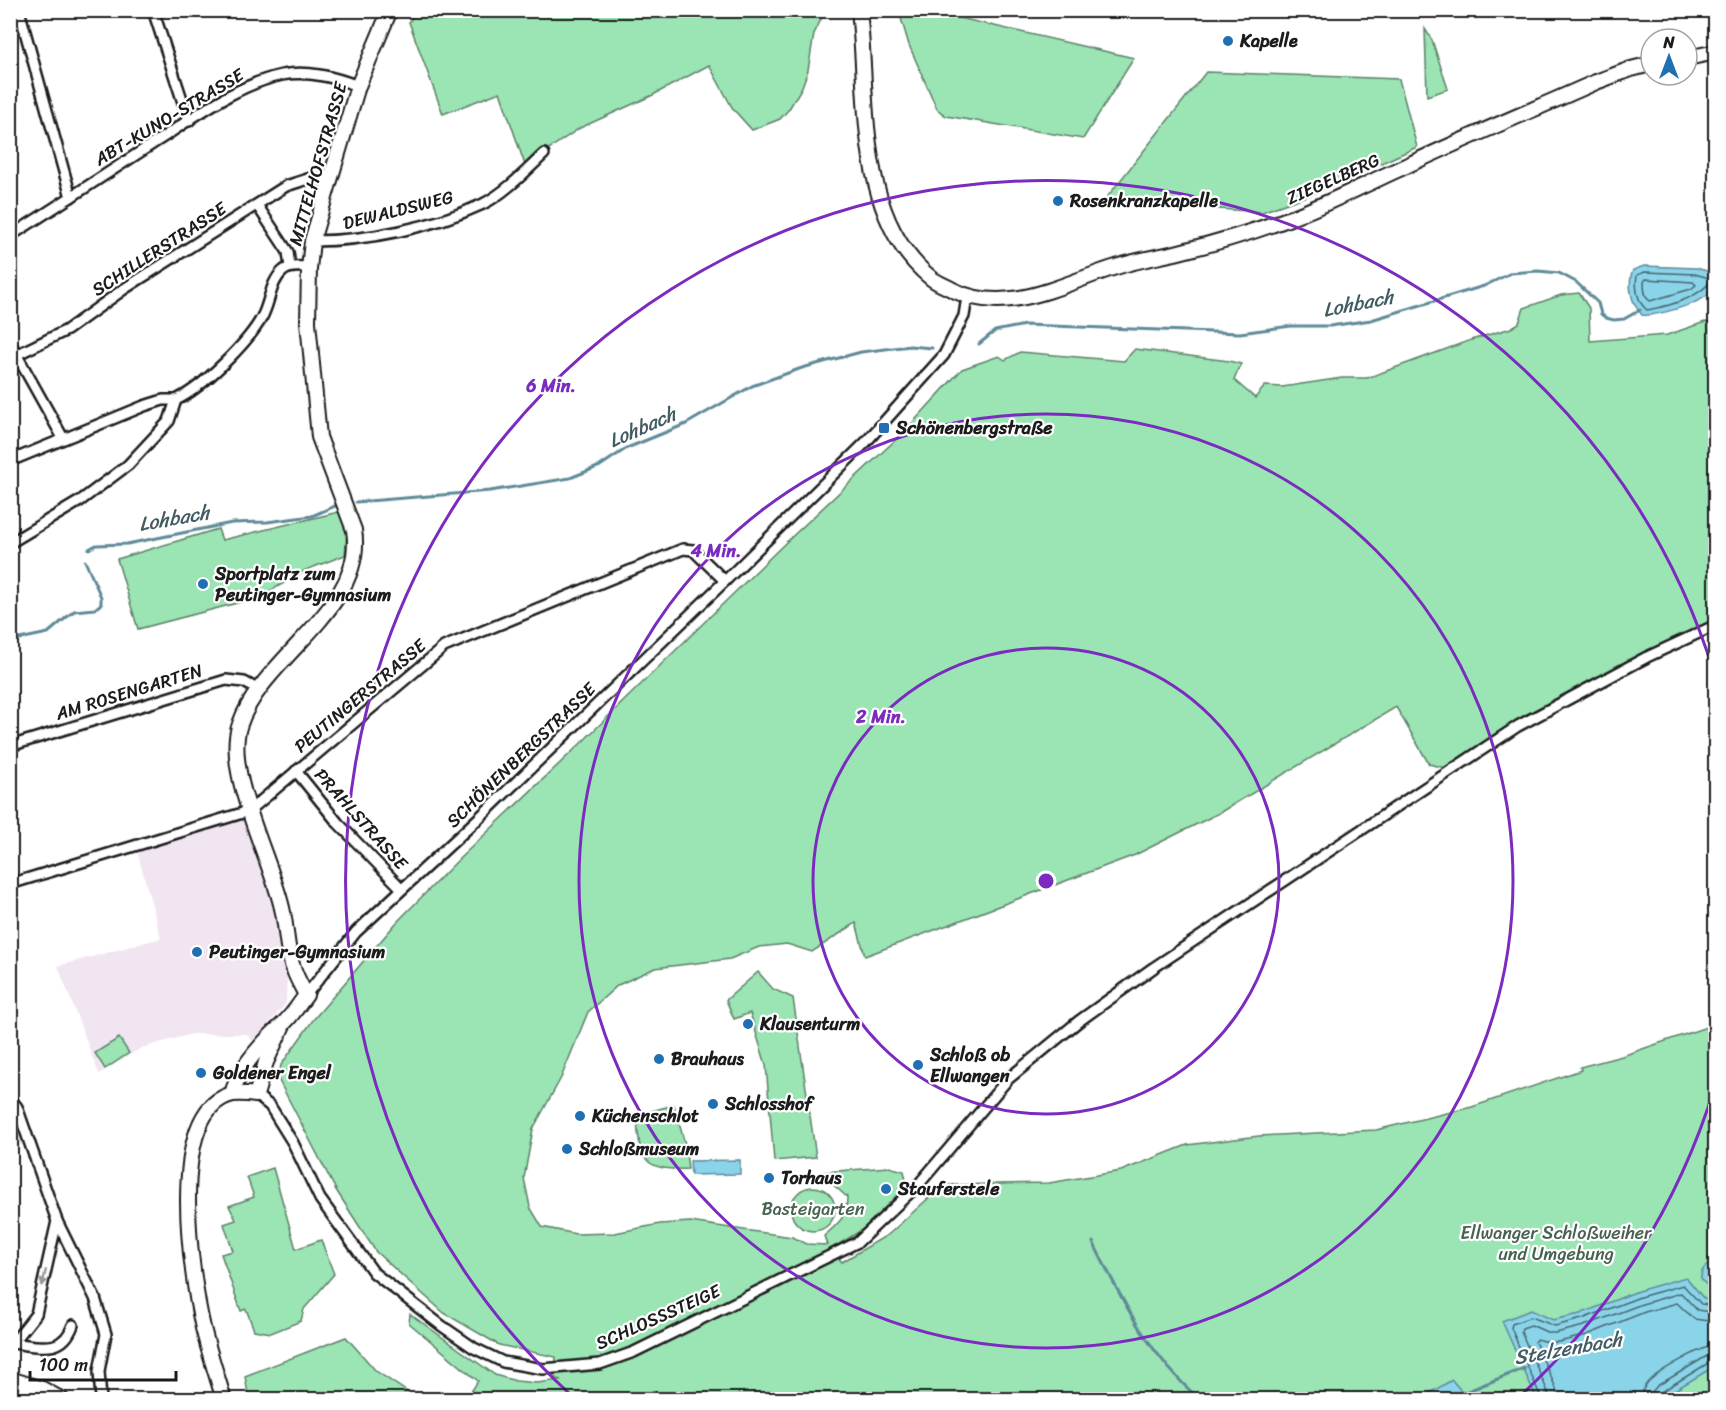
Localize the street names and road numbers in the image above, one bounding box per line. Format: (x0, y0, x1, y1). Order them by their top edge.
street label: ABT-KUNO-STRASSE (87, 59, 251, 175)
street label: MITTELHOFSTRASSE (279, 77, 357, 250)
street label: ZIEGELBERG (1281, 144, 1385, 214)
street label: DEWALDSWEG (340, 181, 457, 239)
street label: SCHILLERSTRASSE (85, 193, 234, 305)
street label: PEUTINGERSTRASSE (287, 630, 434, 761)
street label: AM ROSENGARTEN (51, 654, 207, 730)
street label: SCHÖNENBERGSTRASSE (438, 674, 604, 836)
street label: PRAHLSTRASSE (306, 761, 417, 878)
street label: SCHLOSSSTEIGE (590, 1275, 727, 1359)

